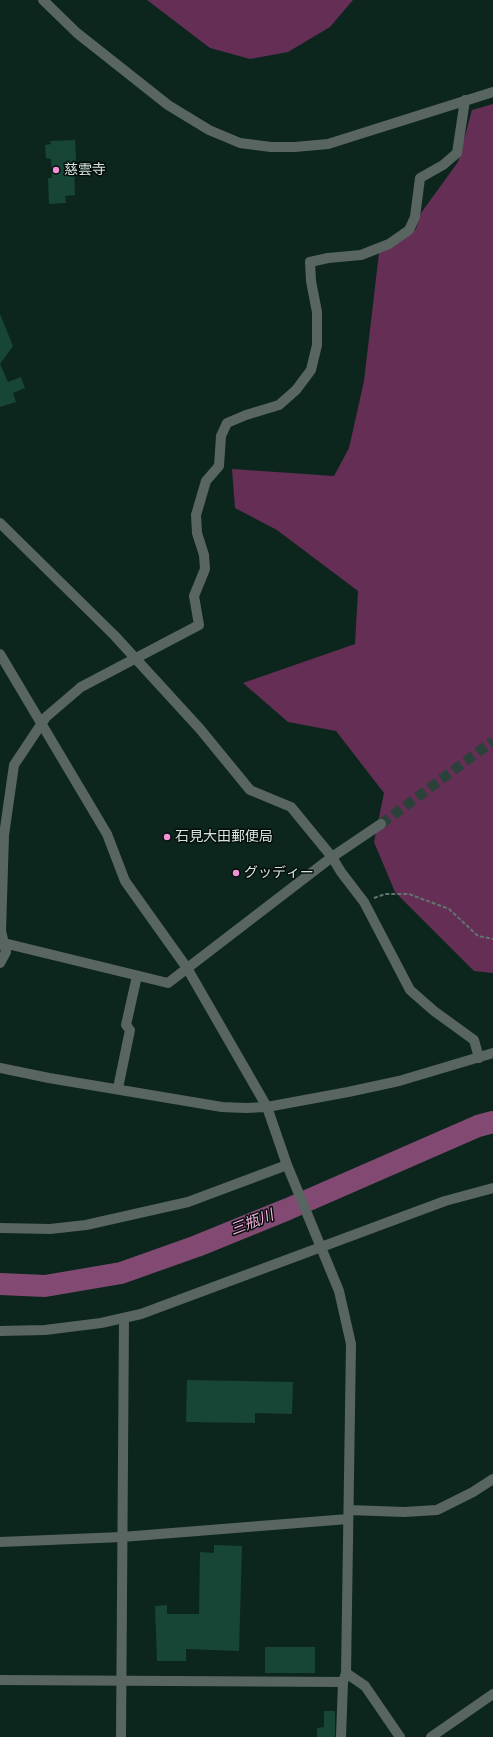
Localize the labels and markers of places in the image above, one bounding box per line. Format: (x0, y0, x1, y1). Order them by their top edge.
place label: 慈雲寺 (64, 162, 106, 178)
marker: 慈雲寺 (51, 165, 61, 175)
place label: 石見大田郵便局 (175, 829, 273, 845)
marker: 石見大田郵便局 (162, 832, 172, 842)
place label: グッディー (244, 865, 314, 881)
marker: グッディー (231, 868, 241, 878)

